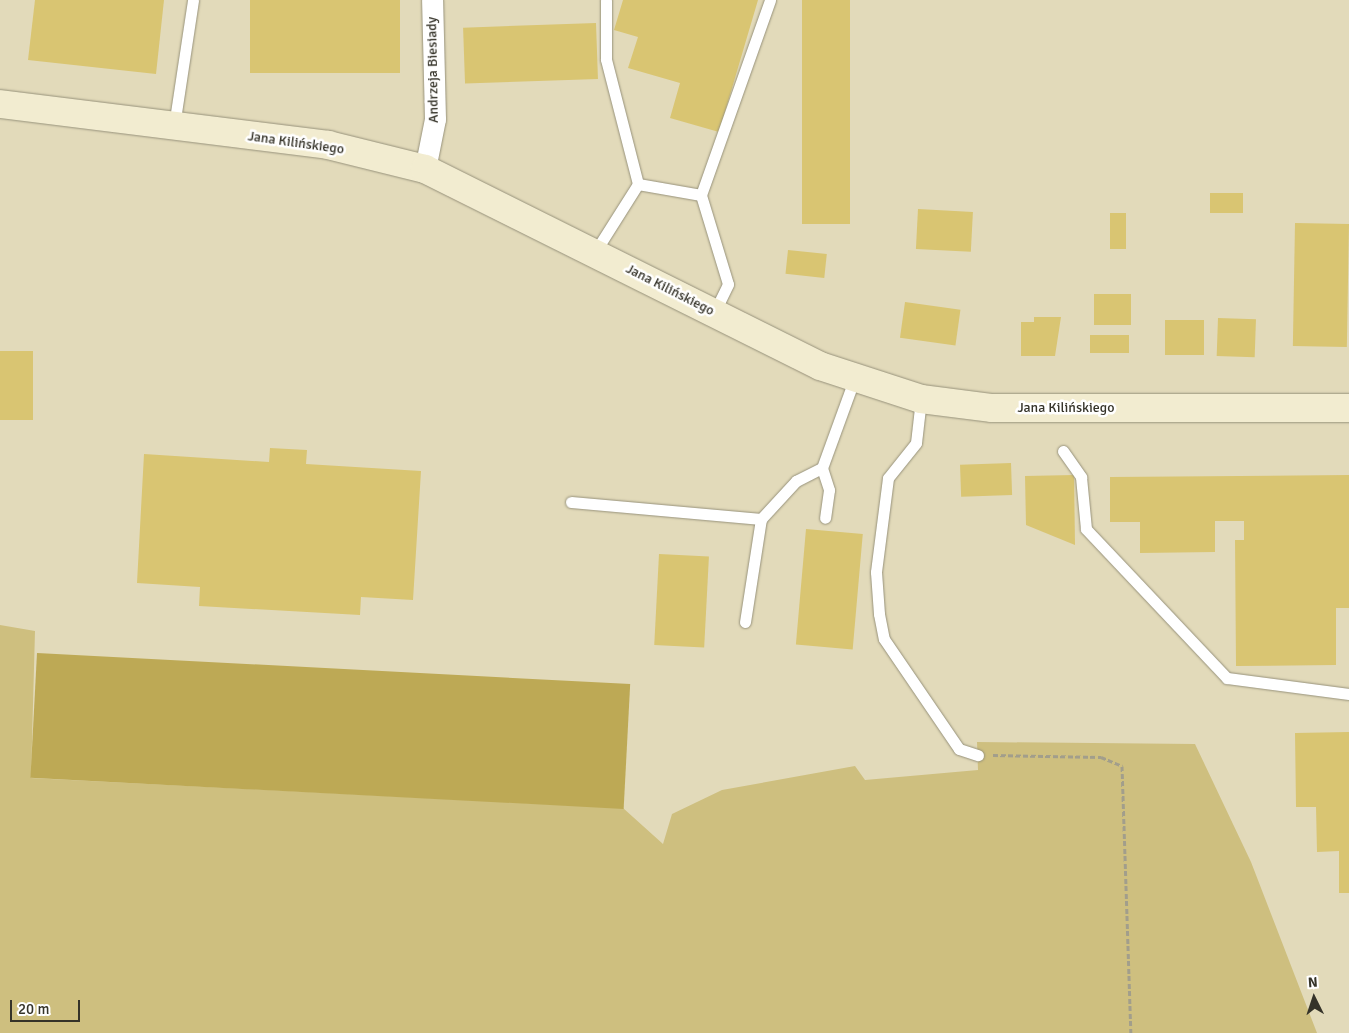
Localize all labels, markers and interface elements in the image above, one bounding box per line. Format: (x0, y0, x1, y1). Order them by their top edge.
street label: Andrzeja Biesiady (424, 17, 442, 123)
street label: Jana Kilińskiego (247, 128, 345, 158)
street label: Jana Kilińskiego (623, 261, 717, 319)
street label: Jana Kilińskiego (1018, 400, 1114, 416)
north arrow (1289, 973, 1339, 1023)
text: N (1307, 974, 1318, 991)
scale bar (12, 990, 82, 1022)
text: 20 m (18, 1000, 49, 1018)

